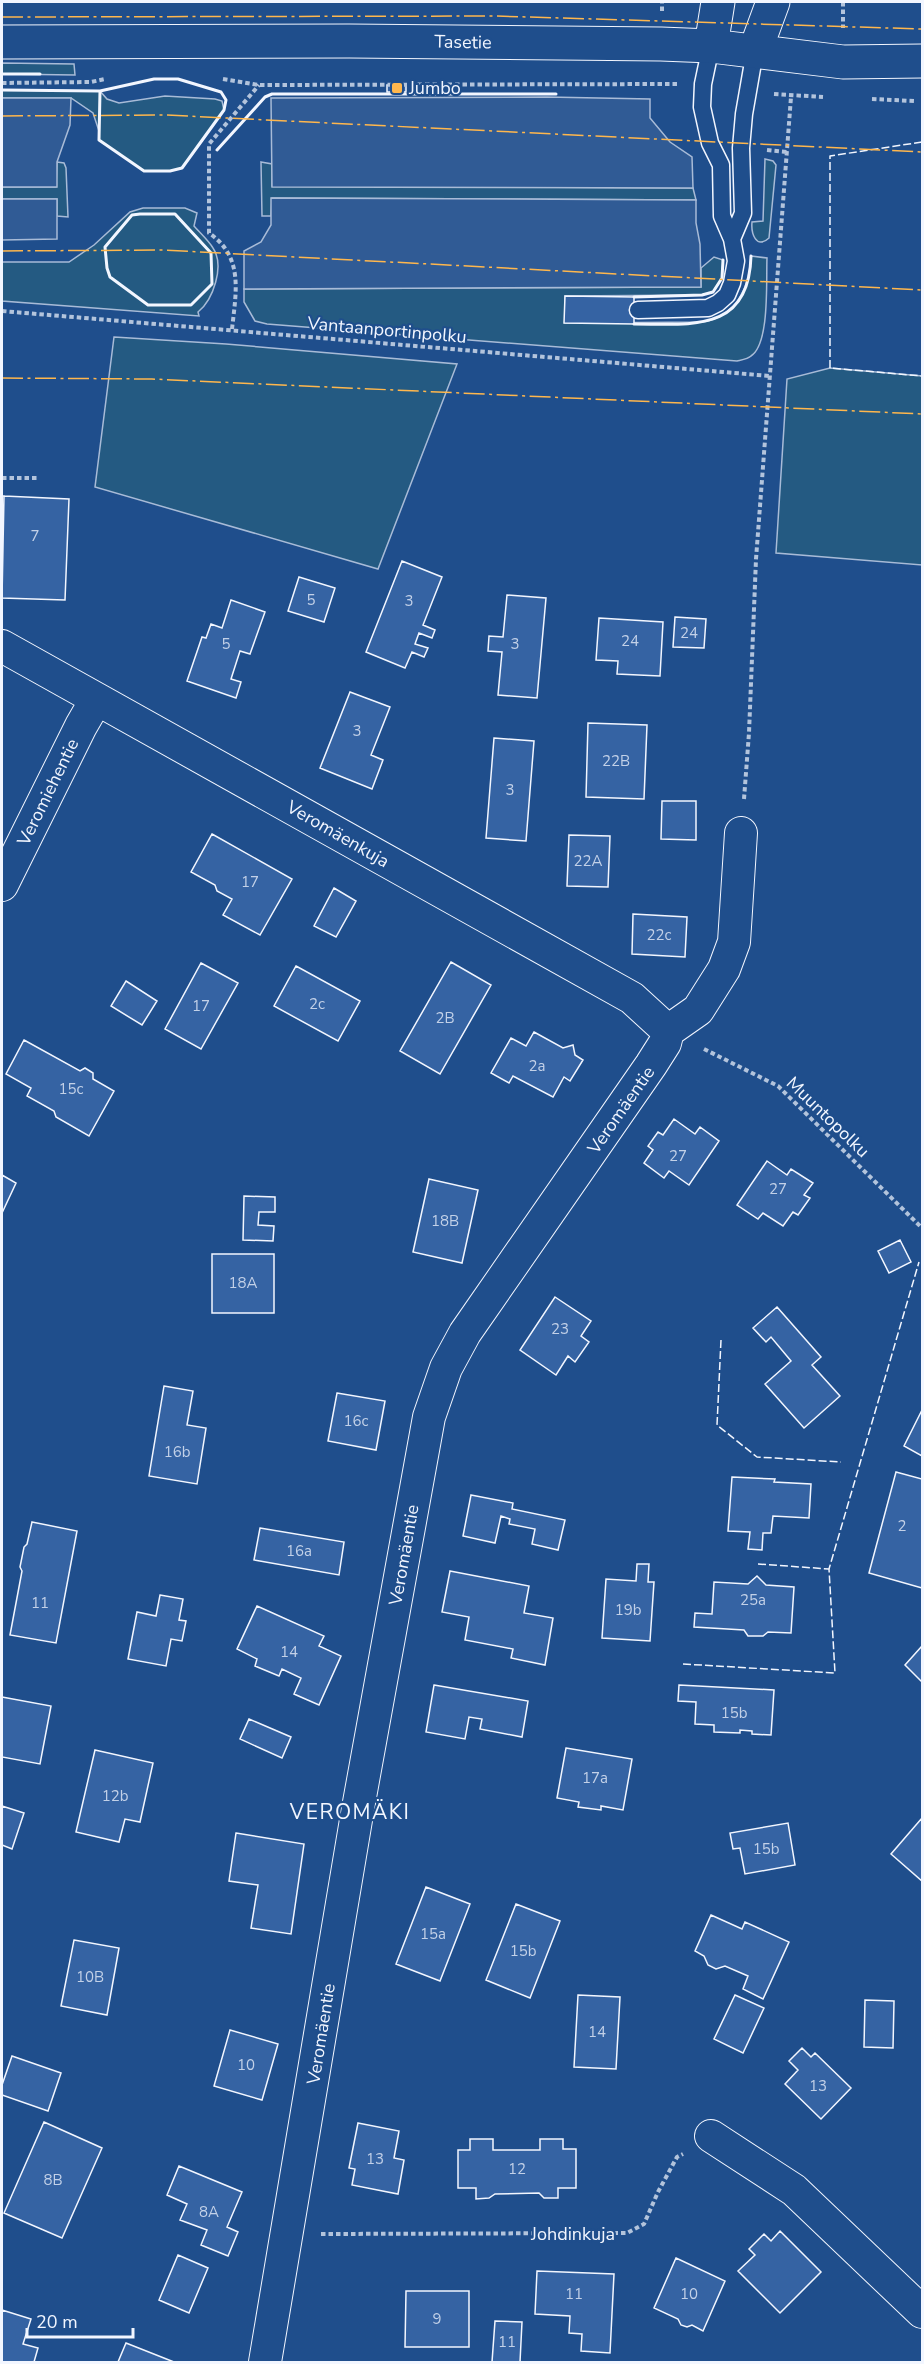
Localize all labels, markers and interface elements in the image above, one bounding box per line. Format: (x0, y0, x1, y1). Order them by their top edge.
street label: Tasetie (434, 30, 492, 54)
place label: Jumbo (408, 76, 461, 100)
marker: Jumbo (390, 81, 404, 95)
street label: Vantaanportinpolku (305, 311, 468, 349)
house number: 7 (30, 526, 40, 546)
house number: 5 (306, 590, 316, 610)
house number: 3 (404, 591, 414, 611)
house number: 24 (680, 623, 698, 643)
house number: 24 (621, 631, 639, 651)
house number: 5 (221, 634, 231, 654)
house number: 3 (510, 634, 520, 654)
house number: 3 (352, 721, 362, 741)
street label: Veromiehentie (11, 734, 84, 851)
house number: 22B (602, 751, 630, 771)
house number: 3 (505, 780, 515, 800)
street label: Veromäenkuja (281, 794, 394, 873)
house number: 22A (574, 851, 603, 871)
house number: 17 (241, 872, 259, 892)
house number: 22c (647, 925, 672, 945)
house number: 2c (309, 994, 325, 1014)
house number: 17 (192, 996, 210, 1016)
house number: 2B (435, 1008, 455, 1028)
house number: 2a (529, 1056, 545, 1076)
street label: Veromäentie (581, 1061, 660, 1160)
street label: Muuntopolku (781, 1071, 875, 1163)
house number: 15c (59, 1079, 84, 1099)
house number: 27 (669, 1146, 687, 1166)
house number: 27 (769, 1179, 787, 1199)
house number: 18B (431, 1211, 459, 1231)
house number: 18A (229, 1273, 258, 1293)
house number: 23 (551, 1319, 569, 1339)
house number: 16c (344, 1411, 369, 1431)
house number: 16b (164, 1442, 191, 1462)
street label: Veromäentie (383, 1503, 425, 1608)
house number: 2 (897, 1516, 907, 1536)
house number: 16a (286, 1541, 312, 1561)
house number: 25a (740, 1590, 766, 1610)
house number: 11 (31, 1593, 49, 1613)
house number: 19b (615, 1600, 642, 1620)
house number: 14 (280, 1642, 298, 1662)
house number: 15b (721, 1703, 748, 1723)
house number: 17a (582, 1768, 608, 1788)
house number: 12b (102, 1786, 129, 1806)
district label: VEROMÄKI (289, 1798, 410, 1826)
house number: 15b (753, 1839, 780, 1859)
house number: 15a (420, 1924, 446, 1944)
house number: 15b (510, 1941, 537, 1961)
house number: 10B (76, 1967, 104, 1987)
street label: Veromäentie (301, 1982, 341, 2087)
house number: 14 (588, 2022, 606, 2042)
house number: 10 (237, 2055, 255, 2075)
house number: 13 (809, 2076, 827, 2096)
house number: 13 (366, 2149, 384, 2169)
house number: 12 (508, 2159, 526, 2179)
house number: 8B (43, 2170, 63, 2190)
house number: 8A (199, 2202, 219, 2222)
street label: Johdinkuja (530, 2222, 615, 2246)
house number: 11 (565, 2284, 583, 2304)
house number: 10 (680, 2284, 698, 2304)
scale bar (27, 2301, 134, 2339)
house number: 9 (432, 2309, 442, 2329)
text: 20 m (36, 2310, 78, 2334)
house number: 11 (498, 2332, 516, 2352)

